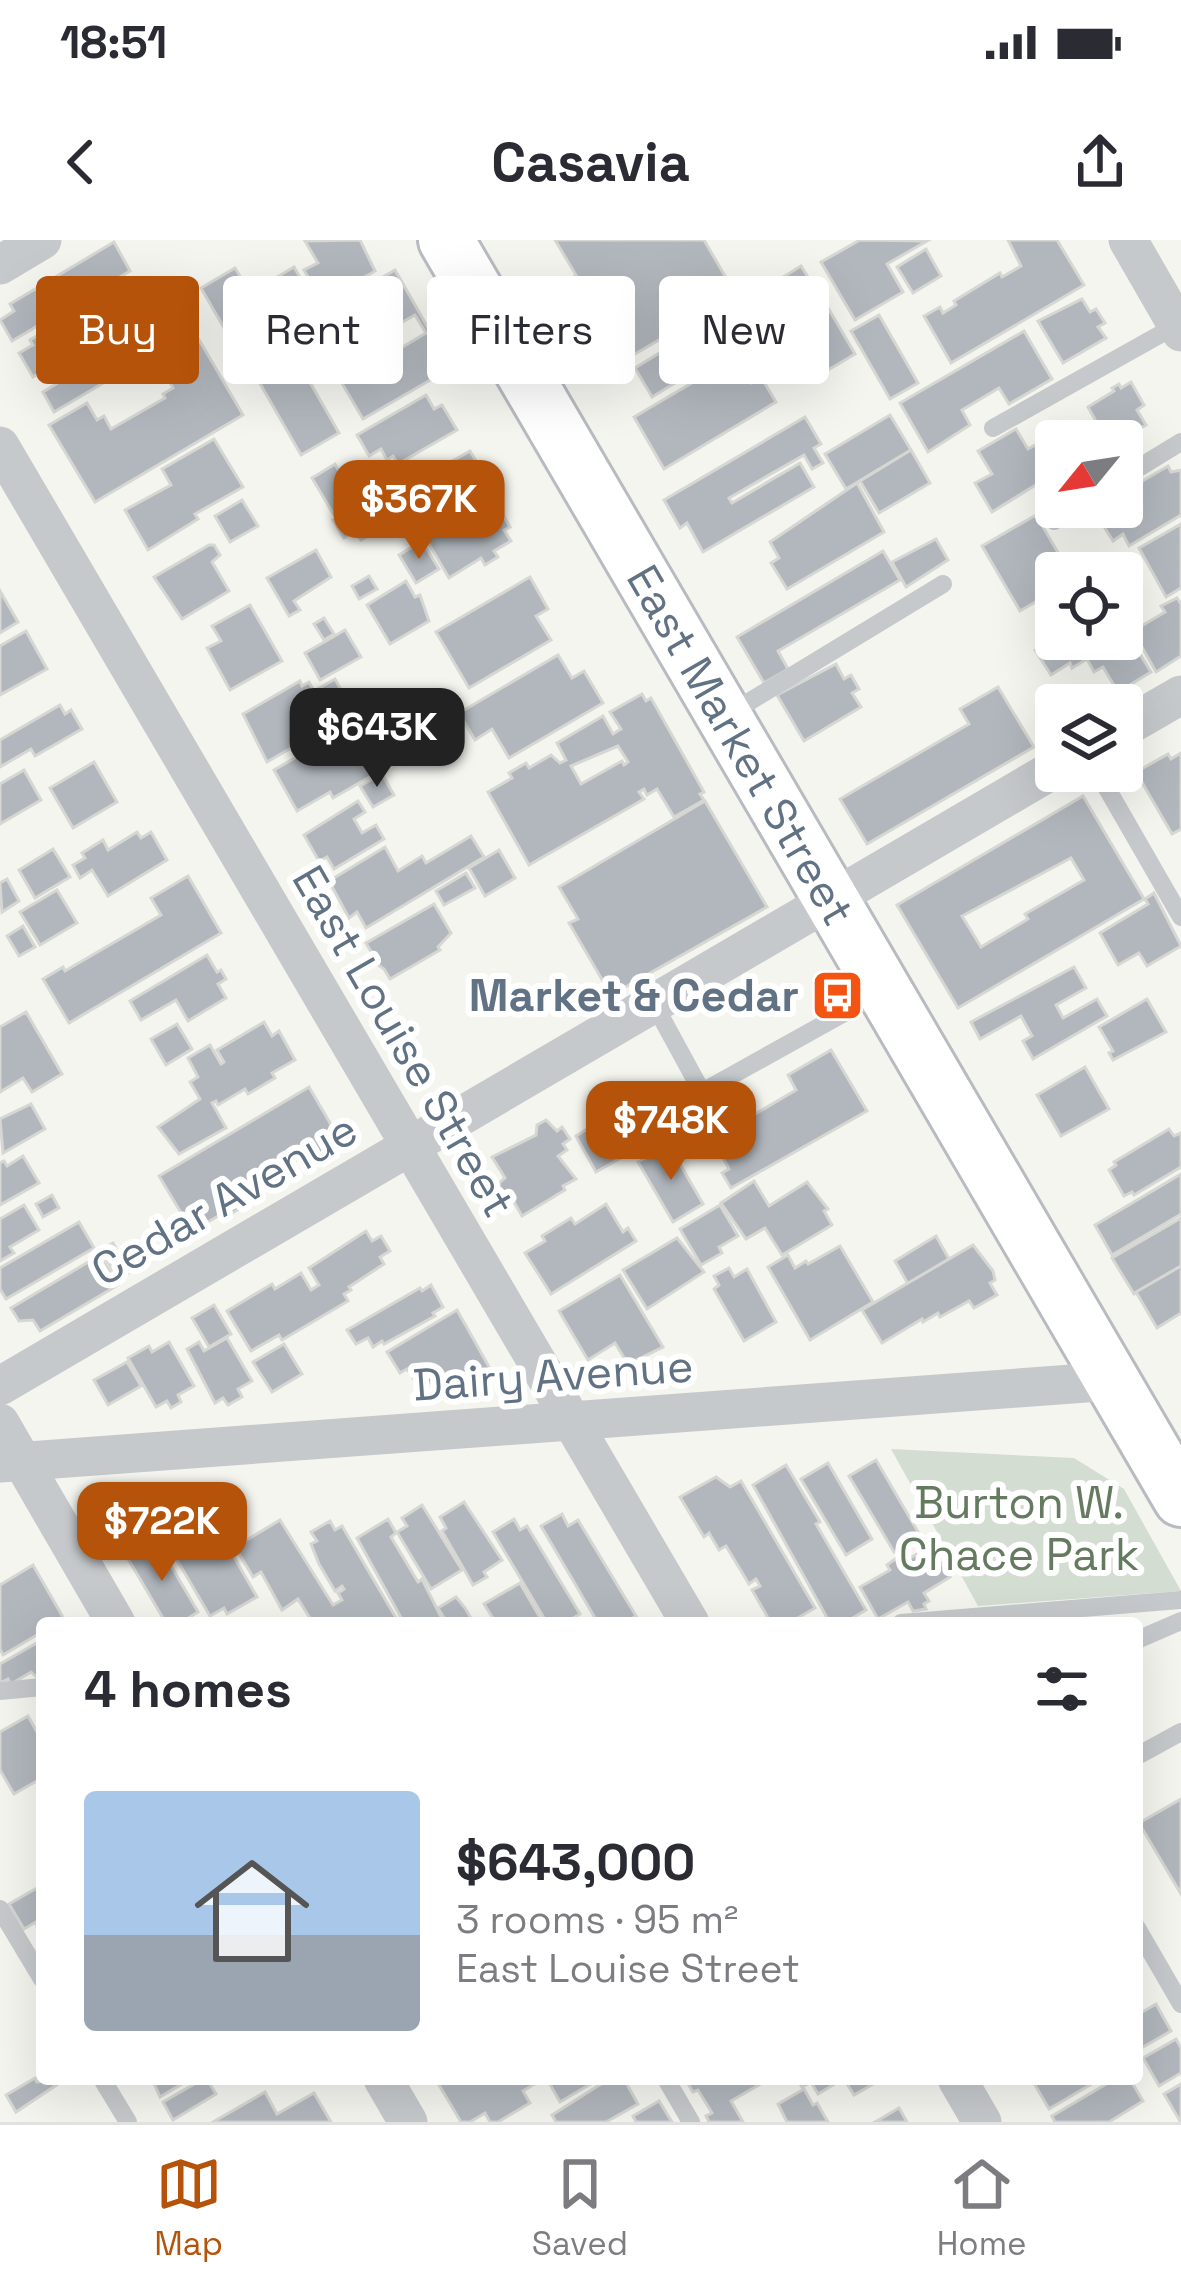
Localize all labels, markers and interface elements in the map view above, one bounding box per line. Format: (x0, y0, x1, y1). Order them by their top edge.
text: 18:51 (60, 14, 167, 71)
text: Casavia (491, 128, 690, 197)
icon: back (48, 129, 114, 195)
icon: share (1067, 129, 1133, 195)
chip: Buy (36, 276, 199, 384)
chip: Rent (223, 276, 403, 384)
chip: Filters (427, 276, 635, 384)
chip: New (659, 276, 829, 384)
north arrow (1035, 420, 1143, 528)
map controls (1035, 420, 1143, 792)
pin: $367K (335, 460, 503, 562)
text: $367K (361, 474, 477, 523)
button: locate (1035, 552, 1143, 660)
street label: East Market Street (614, 555, 867, 936)
button: layers (1035, 684, 1143, 792)
pin: $643K (293, 688, 461, 790)
text: $643K (317, 702, 437, 751)
street label: East Louise Street (280, 855, 527, 1227)
place label: Market & Cedar (469, 967, 799, 1024)
bus stop icon: Market & Cedar (810, 967, 866, 1023)
pin: $748K (587, 1081, 755, 1183)
text: $748K (613, 1095, 729, 1144)
street label: Cedar Avenue (81, 1100, 367, 1298)
street label: Dairy Avenue (411, 1337, 695, 1414)
park label: Burton W. Chace Park (899, 1474, 1139, 1583)
pin: $722K (78, 1482, 246, 1584)
text: $722K (104, 1496, 220, 1545)
icon: filters (1029, 1656, 1095, 1722)
text: 4 homes (84, 1657, 292, 1722)
text: $643,000 (456, 1830, 695, 1895)
icon: home (180, 1839, 324, 1983)
text: 3 rooms · 95 m² (456, 1895, 738, 1944)
text: East Louise Street (456, 1944, 800, 1993)
tab: Map (154, 2151, 223, 2265)
tab: Saved (532, 2151, 628, 2265)
tab: Home (937, 2151, 1027, 2265)

